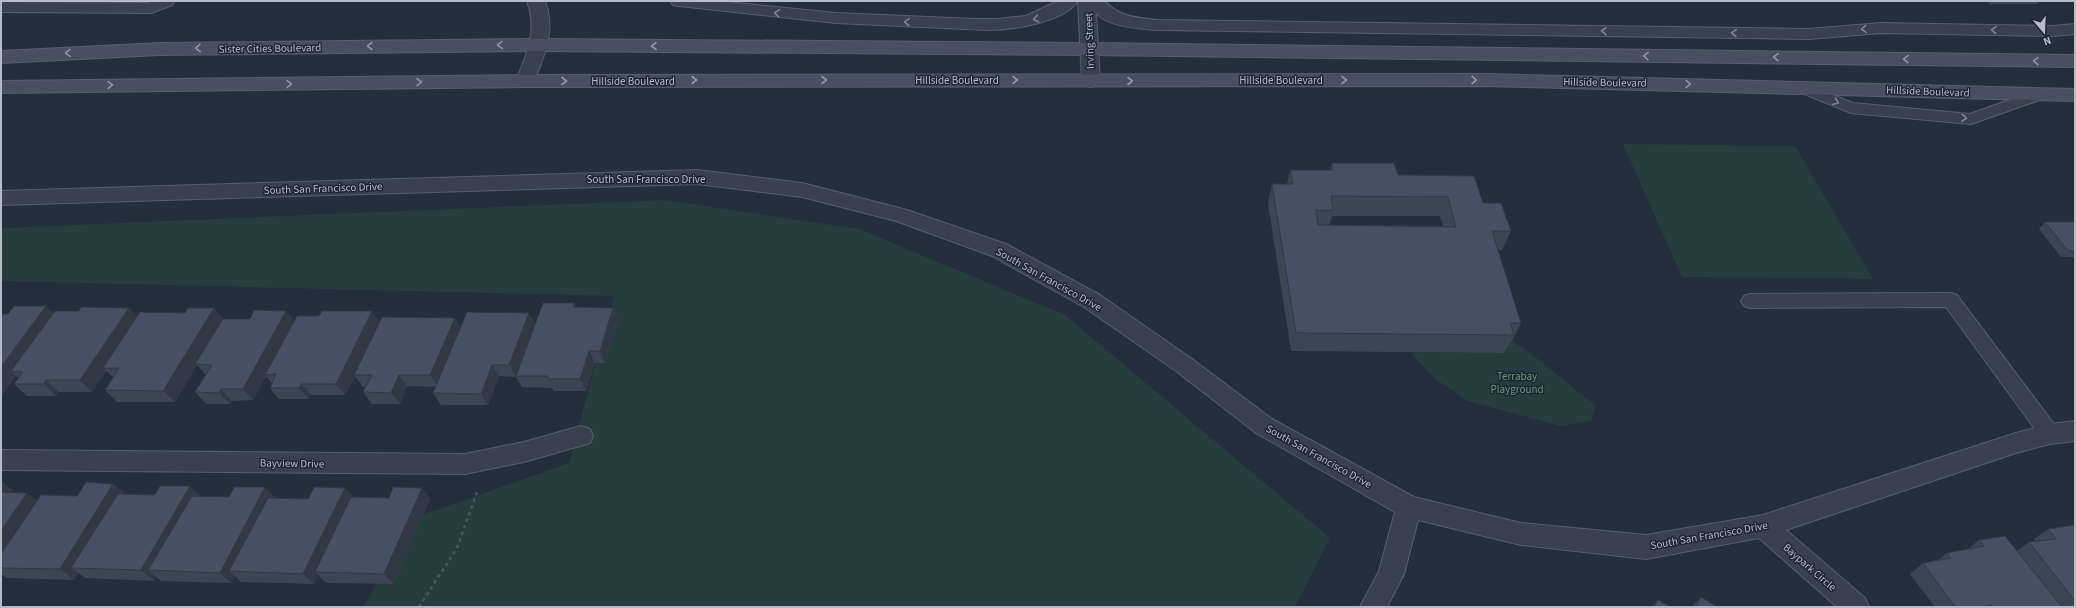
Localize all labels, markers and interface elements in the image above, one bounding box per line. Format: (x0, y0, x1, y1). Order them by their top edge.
one-way arrow (774, 9, 780, 18)
street label: Irving Street (1081, 12, 1098, 69)
north arrow (2024, 12, 2064, 52)
one-way arrow (1033, 14, 1039, 22)
one-way arrow (904, 18, 910, 26)
one-way arrow (1861, 25, 1867, 34)
one-way arrow (1991, 26, 1997, 34)
one-way arrow (1601, 27, 1607, 35)
one-way arrow (1731, 29, 1737, 37)
text: N (2041, 33, 2053, 49)
street label: Sister Cities Boulevard (219, 40, 321, 57)
one-way arrow (497, 41, 503, 49)
one-way arrow (367, 42, 373, 51)
one-way arrow (651, 42, 657, 50)
one-way arrow (195, 44, 201, 52)
one-way arrow (65, 49, 71, 58)
one-way arrow (1643, 52, 1649, 60)
one-way arrow (1773, 53, 1779, 61)
one-way arrow (1903, 55, 1909, 63)
one-way arrow (2033, 57, 2039, 65)
street label: Hillside Boulevard (915, 73, 999, 88)
street label: Hillside Boulevard (1239, 73, 1323, 88)
street label: Hillside Boulevard (591, 74, 675, 89)
street label: Hillside Boulevard (1563, 74, 1647, 91)
one-way arrow (691, 76, 697, 84)
one-way arrow (821, 76, 827, 84)
one-way arrow (1012, 76, 1018, 84)
one-way arrow (1341, 76, 1347, 84)
one-way arrow (1471, 76, 1477, 84)
one-way arrow (561, 77, 567, 85)
one-way arrow (1127, 77, 1133, 85)
one-way arrow (416, 78, 422, 86)
one-way arrow (286, 79, 292, 88)
one-way arrow (1685, 80, 1691, 88)
one-way arrow (107, 81, 113, 90)
street label: Hillside Boulevard (1886, 83, 1970, 100)
one-way arrow (1832, 97, 1839, 105)
one-way arrow (1961, 114, 1967, 123)
street label: South San Francisco Drive (587, 172, 706, 187)
street label: South San Francisco Drive (263, 179, 383, 198)
street label: South San Francisco Drive (993, 244, 1105, 315)
park label: Terrabay Playground (1490, 369, 1544, 397)
street label: South San Francisco Drive (1263, 421, 1375, 492)
street label: Bayview Drive (260, 455, 325, 472)
street label: South San Francisco Drive (1649, 518, 1769, 553)
street label: Baypark Circle (1780, 540, 1840, 595)

